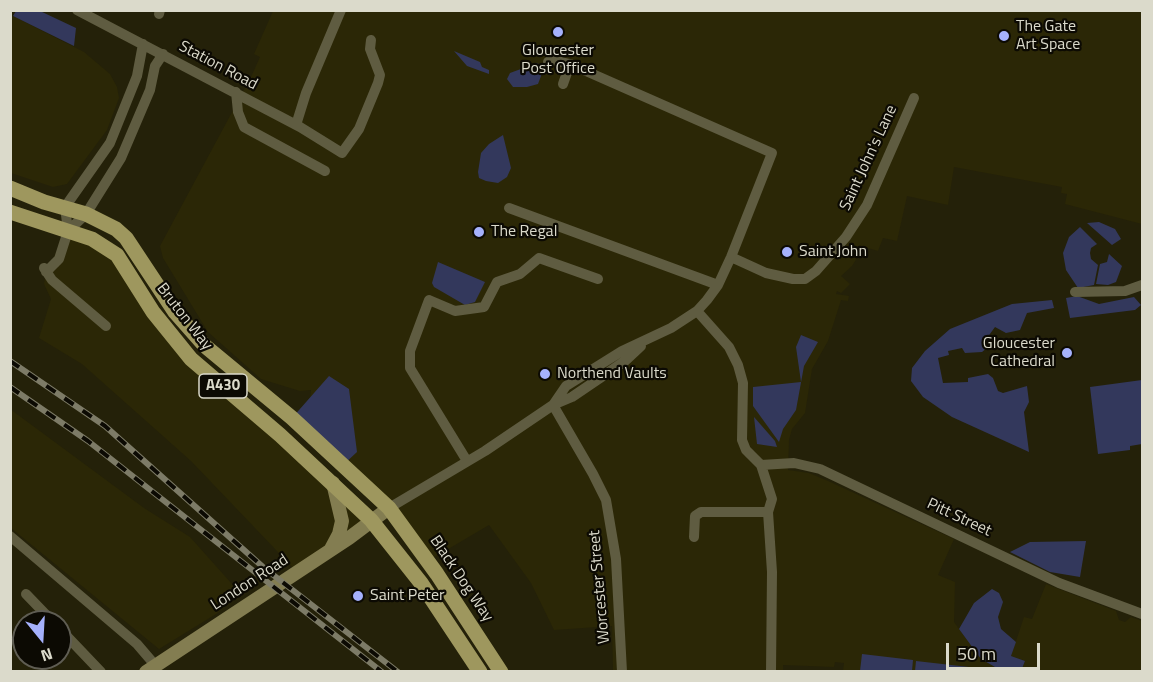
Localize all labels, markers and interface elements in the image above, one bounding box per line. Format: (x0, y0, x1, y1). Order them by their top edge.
place label: The Gate Art Space (1016, 17, 1080, 55)
marker: Gloucester Post Office (551, 25, 565, 39)
marker: The Gate Art Space (997, 29, 1011, 43)
street label: Station Road (175, 37, 261, 95)
place label: Gloucester Post Office (521, 41, 595, 79)
street label: Saint John's Lane (836, 102, 902, 214)
place label: The Regal (491, 222, 557, 242)
marker: The Regal (472, 225, 486, 239)
place label: Saint John (799, 242, 867, 262)
marker: Saint John (780, 245, 794, 259)
street label: Bruton Way (152, 280, 216, 354)
place label: Gloucester Cathedral (983, 334, 1055, 372)
marker: Gloucester Cathedral (1060, 346, 1074, 360)
place label: Northend Vaults (557, 364, 667, 384)
marker: Northend Vaults (538, 367, 552, 381)
road number: A430 (199, 374, 247, 398)
street label: Pitt Street (924, 495, 994, 541)
street label: Worcester Street (585, 529, 615, 645)
street label: Black Dog Way (425, 532, 497, 626)
street label: London Road (208, 551, 292, 615)
place label: Saint Peter (370, 586, 445, 606)
marker: Saint Peter (351, 589, 365, 603)
north arrow (12, 610, 72, 670)
scale bar (949, 631, 1044, 669)
text: 50 m (957, 640, 996, 667)
text: N (38, 642, 56, 668)

